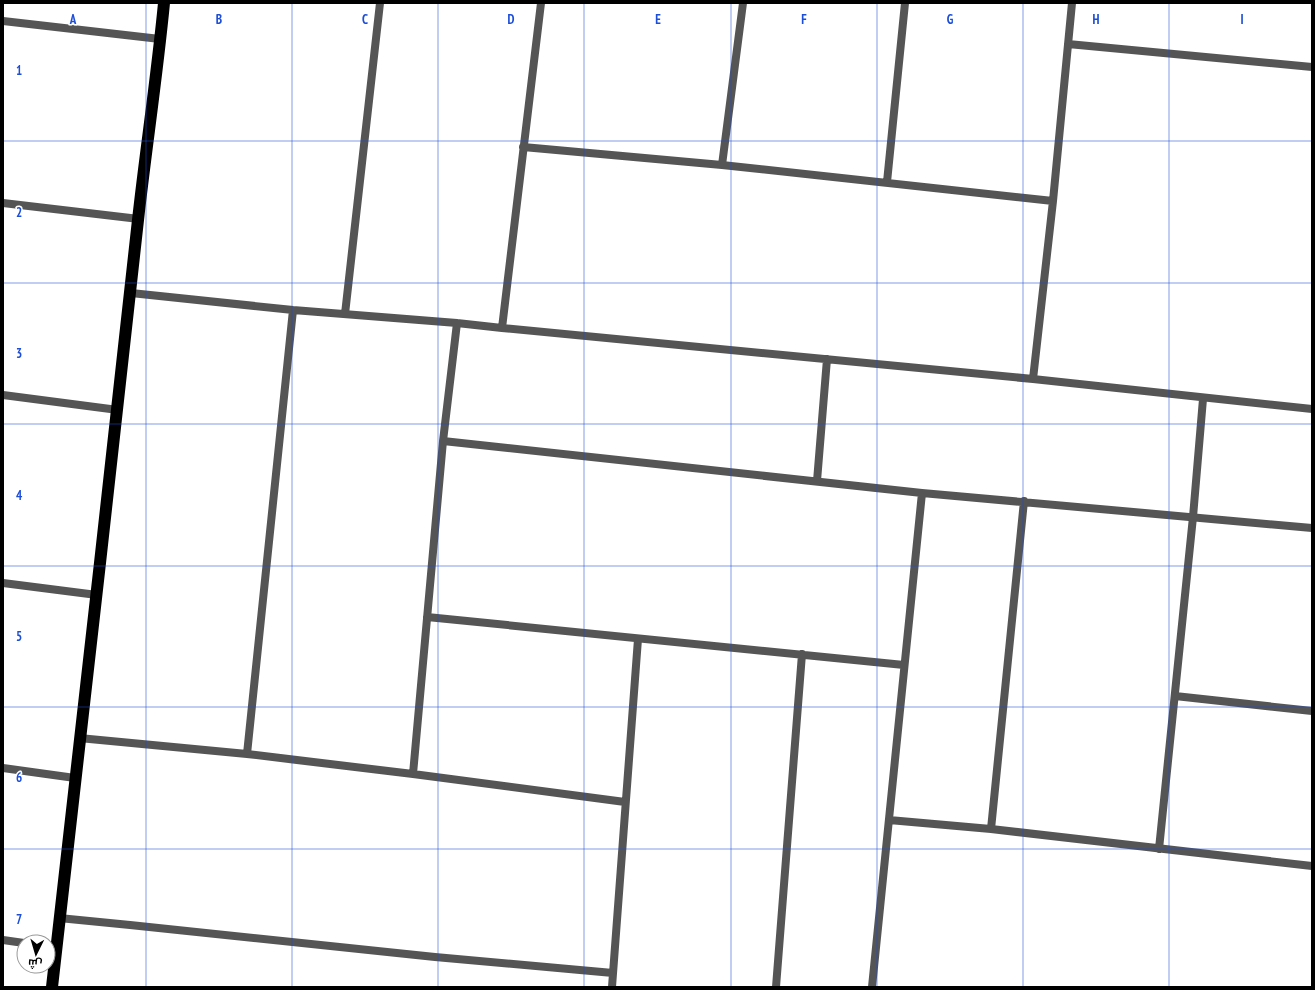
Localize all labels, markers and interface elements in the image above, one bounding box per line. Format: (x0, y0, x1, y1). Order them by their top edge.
text: A (69, 11, 77, 28)
text: B (216, 11, 222, 28)
text: C (362, 11, 368, 28)
text: D (508, 11, 515, 28)
text: E (655, 11, 661, 28)
text: F (801, 11, 807, 28)
text: G (947, 11, 954, 28)
text: H (1093, 11, 1100, 28)
text: I (1240, 11, 1244, 28)
text: 1 (16, 62, 22, 79)
text: 2 (16, 204, 22, 221)
text: 3 (16, 345, 22, 362)
text: 4 (16, 487, 23, 504)
text: 5 (16, 628, 22, 645)
text: 6 (16, 769, 22, 786)
text: 7 (16, 911, 22, 928)
north arrow (16, 934, 56, 974)
text: ش (27, 956, 43, 972)

